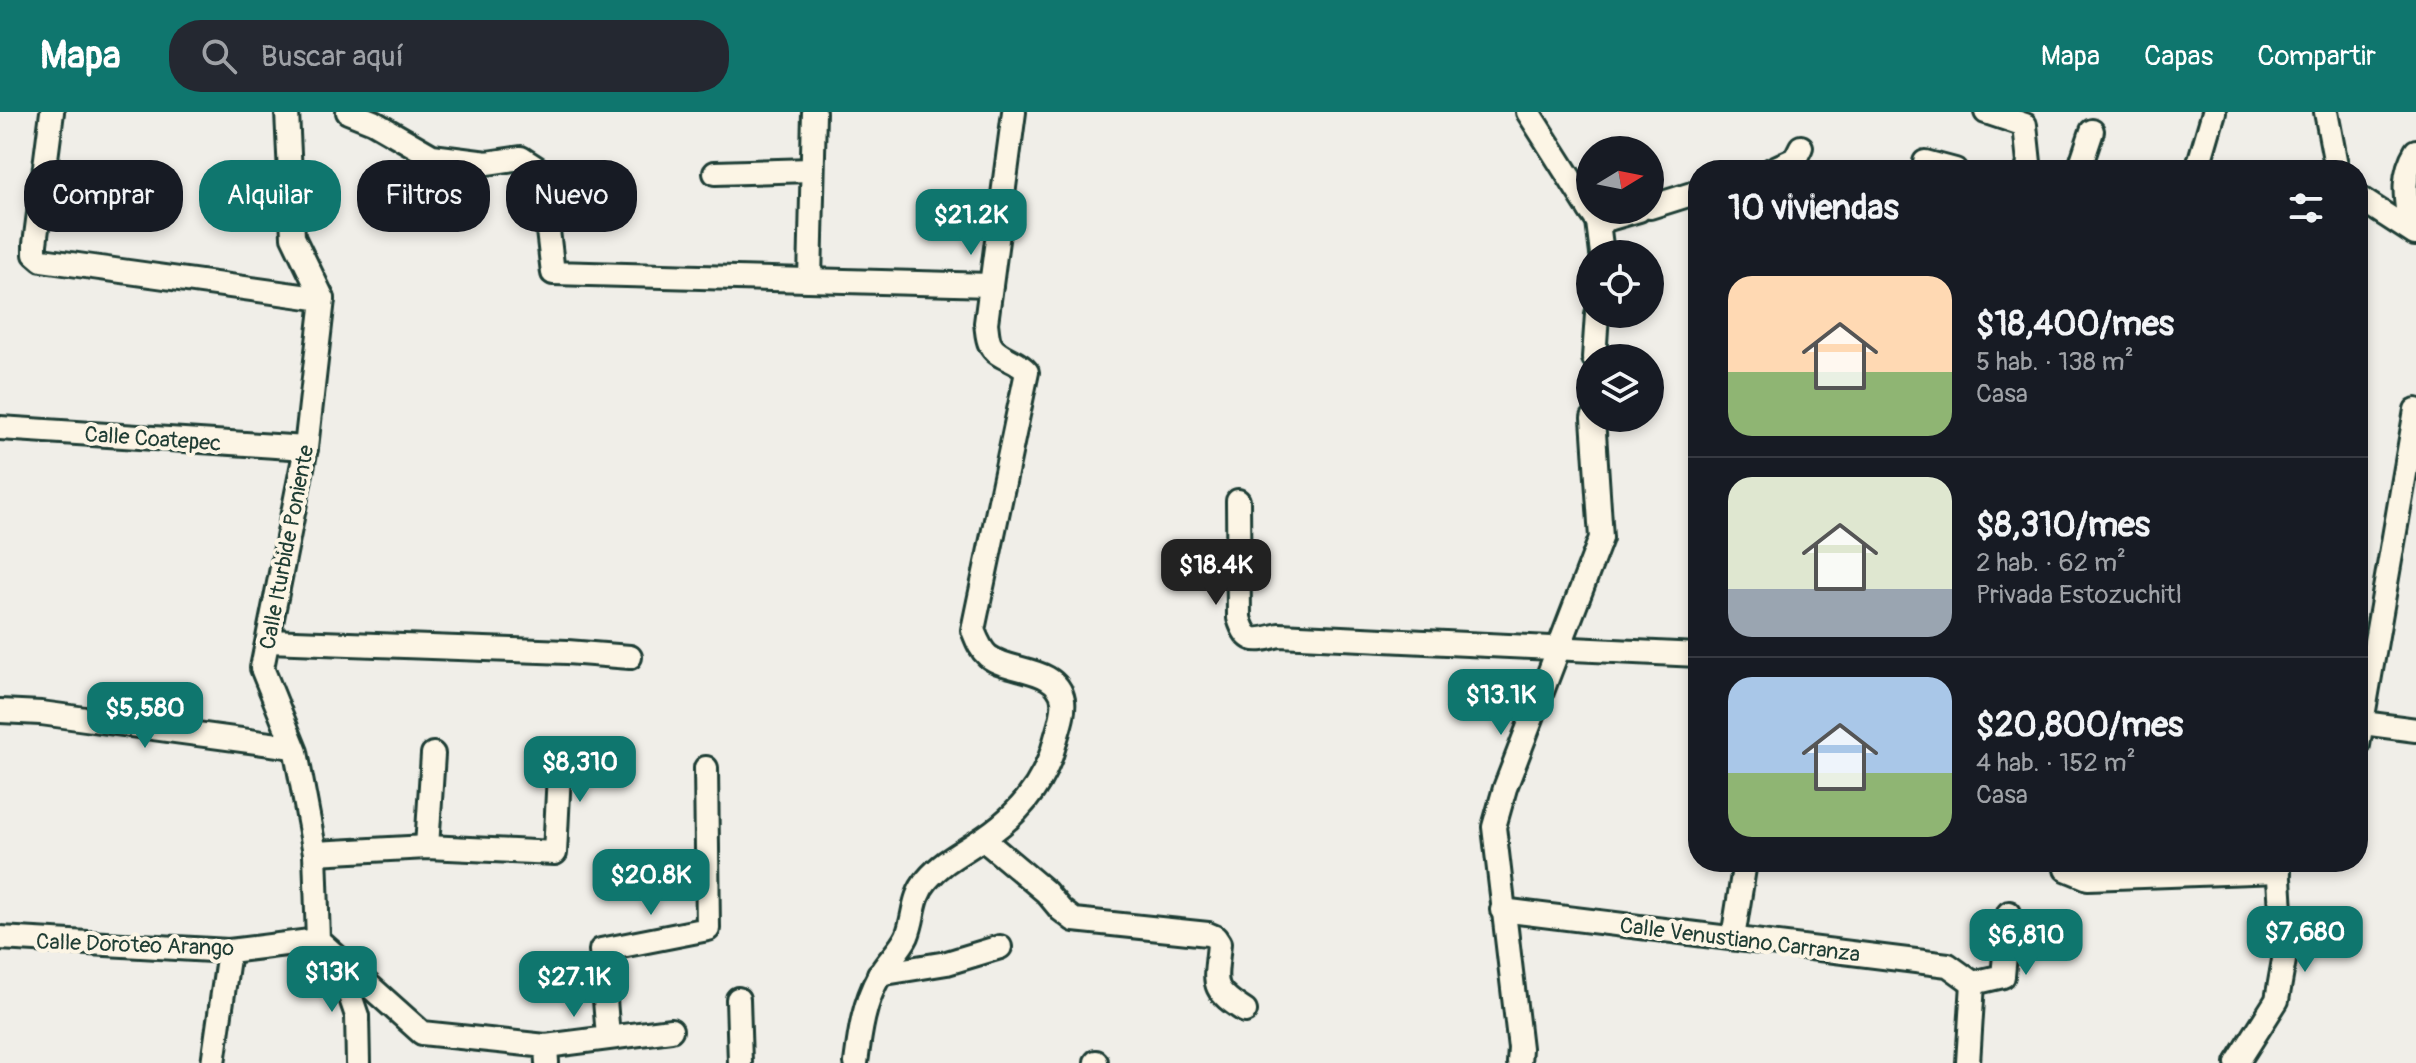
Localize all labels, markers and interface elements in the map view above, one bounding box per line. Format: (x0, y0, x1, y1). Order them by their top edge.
search box (169, 20, 729, 92)
text: Mapa (40, 32, 121, 80)
icon: search (197, 34, 241, 78)
text: Buscar aquí (261, 38, 404, 75)
text: Mapa (2041, 39, 2100, 74)
text: Capas (2144, 39, 2213, 74)
text: Compartir (2257, 39, 2376, 74)
north arrow (1576, 136, 1664, 224)
map controls (1576, 136, 1664, 432)
chip: Comprar (24, 160, 183, 232)
chip: Alquilar (199, 160, 341, 232)
chip: Filtros (357, 160, 490, 232)
chip: Nuevo (506, 160, 637, 232)
icon: filters (2284, 186, 2328, 230)
text: 10 viviendas (1728, 187, 1899, 230)
pin: $21.2K (906, 189, 1036, 257)
text: $21.2K (934, 199, 1008, 231)
button: locate (1576, 240, 1664, 328)
text: $18,400/mes (1976, 303, 2174, 346)
icon: home (1792, 308, 1888, 404)
button: layers (1576, 344, 1664, 432)
text: 5 hab. · 138 m² (1976, 346, 2134, 378)
text: Casa (1976, 378, 2028, 410)
street label: Calle Coatepec (84, 420, 222, 458)
street label: Calle Iturbide Poniente (253, 442, 321, 652)
text: $8,310/mes (1976, 504, 2150, 547)
icon: home (1792, 509, 1888, 605)
pin: $18.4K (1151, 539, 1281, 607)
text: 2 hab. · 62 m² (1976, 547, 2126, 579)
text: $18.4K (1179, 549, 1253, 581)
text: Privada Estozuchitl (1976, 579, 2182, 611)
pin: $13.1K (1436, 669, 1566, 737)
text: $13.1K (1466, 679, 1536, 711)
pin: $5,580 (80, 682, 210, 750)
text: $5,580 (105, 692, 185, 724)
text: $20,800/mes (1976, 704, 2183, 747)
icon: home (1792, 709, 1888, 805)
pin: $8,310 (515, 736, 645, 804)
text: $8,310 (542, 746, 618, 778)
text: 4 hab. · 152 m² (1976, 747, 2136, 779)
text: Casa (1976, 779, 2028, 811)
pin: $20.8K (586, 849, 716, 917)
text: $20.8K (611, 859, 691, 891)
pin: $7,680 (2240, 906, 2370, 974)
pin: $6,810 (1961, 909, 2091, 977)
street label: Calle Venustiano Carranza (1618, 911, 1862, 969)
text: $7,680 (2265, 916, 2345, 948)
text: $6,810 (1988, 919, 2064, 951)
street label: Calle Doroteo Arango (35, 928, 235, 962)
pin: $13K (285, 946, 379, 1014)
pin: $27.1K (509, 951, 639, 1019)
text: $13K (305, 956, 359, 988)
text: $27.1K (537, 961, 611, 993)

